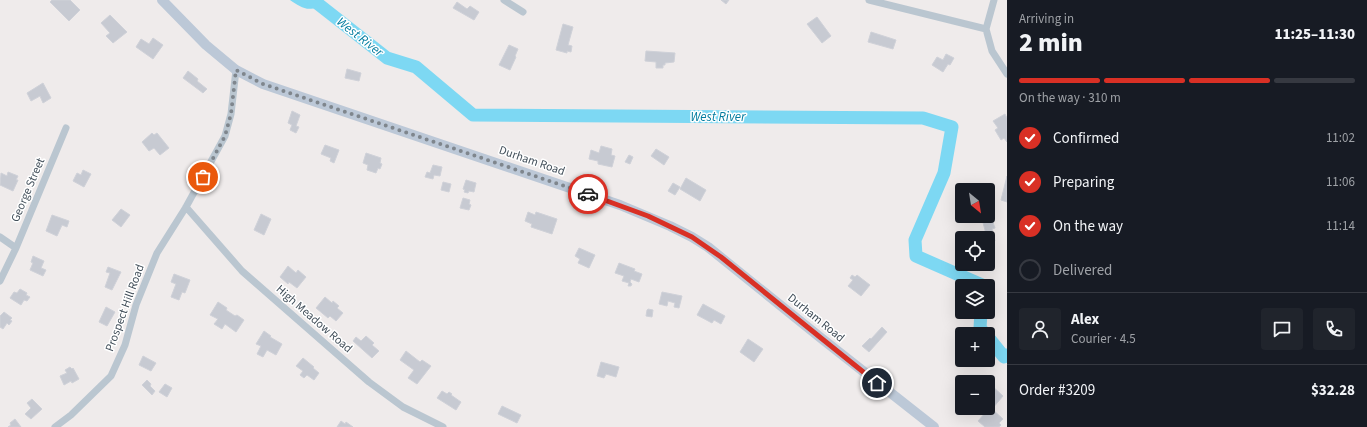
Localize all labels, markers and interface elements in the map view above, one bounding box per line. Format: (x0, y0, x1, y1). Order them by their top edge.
text: Arriving in (1019, 10, 1074, 28)
water label: West River (333, 13, 388, 61)
text: 2 min (1019, 24, 1083, 61)
text: 11:25–11:30 (1274, 24, 1355, 45)
text: On the way · 310 m (1019, 89, 1121, 107)
water label: West River (691, 108, 746, 126)
icon: check (1019, 127, 1041, 149)
text: Confirmed (1053, 128, 1119, 149)
text: 11:02 (1326, 129, 1355, 147)
street label: Durham Road (497, 142, 567, 180)
street label: George Street (7, 155, 49, 225)
pin (186, 160, 220, 194)
icon: bag (192, 166, 214, 188)
icon: check (1019, 171, 1041, 193)
text: Preparing (1053, 172, 1114, 193)
text: 11:06 (1326, 173, 1355, 191)
courier (568, 174, 608, 214)
icon: car (577, 183, 599, 205)
north arrow (955, 183, 995, 223)
map controls (955, 183, 995, 415)
icon: check (1019, 215, 1041, 237)
text: On the way (1053, 216, 1123, 237)
text: 11:14 (1326, 217, 1355, 235)
button: locate (955, 231, 995, 271)
text: Delivered (1053, 260, 1112, 281)
street label: Prospect Hill Road (101, 262, 149, 354)
button: layers (955, 279, 995, 319)
street label: High Meadow Road (272, 281, 356, 357)
street label: Durham Road (784, 290, 848, 346)
button: person (1019, 308, 1061, 350)
button: chat (1261, 308, 1303, 350)
button: phone (1313, 308, 1355, 350)
text: Alex (1071, 309, 1099, 330)
button: + (955, 327, 995, 367)
text: Courier · 4.5 (1071, 330, 1136, 348)
pin (860, 366, 894, 400)
icon: home (866, 372, 888, 394)
button: − (955, 375, 995, 415)
text: Order #3209 (1019, 380, 1095, 401)
text: $32.28 (1311, 380, 1355, 401)

